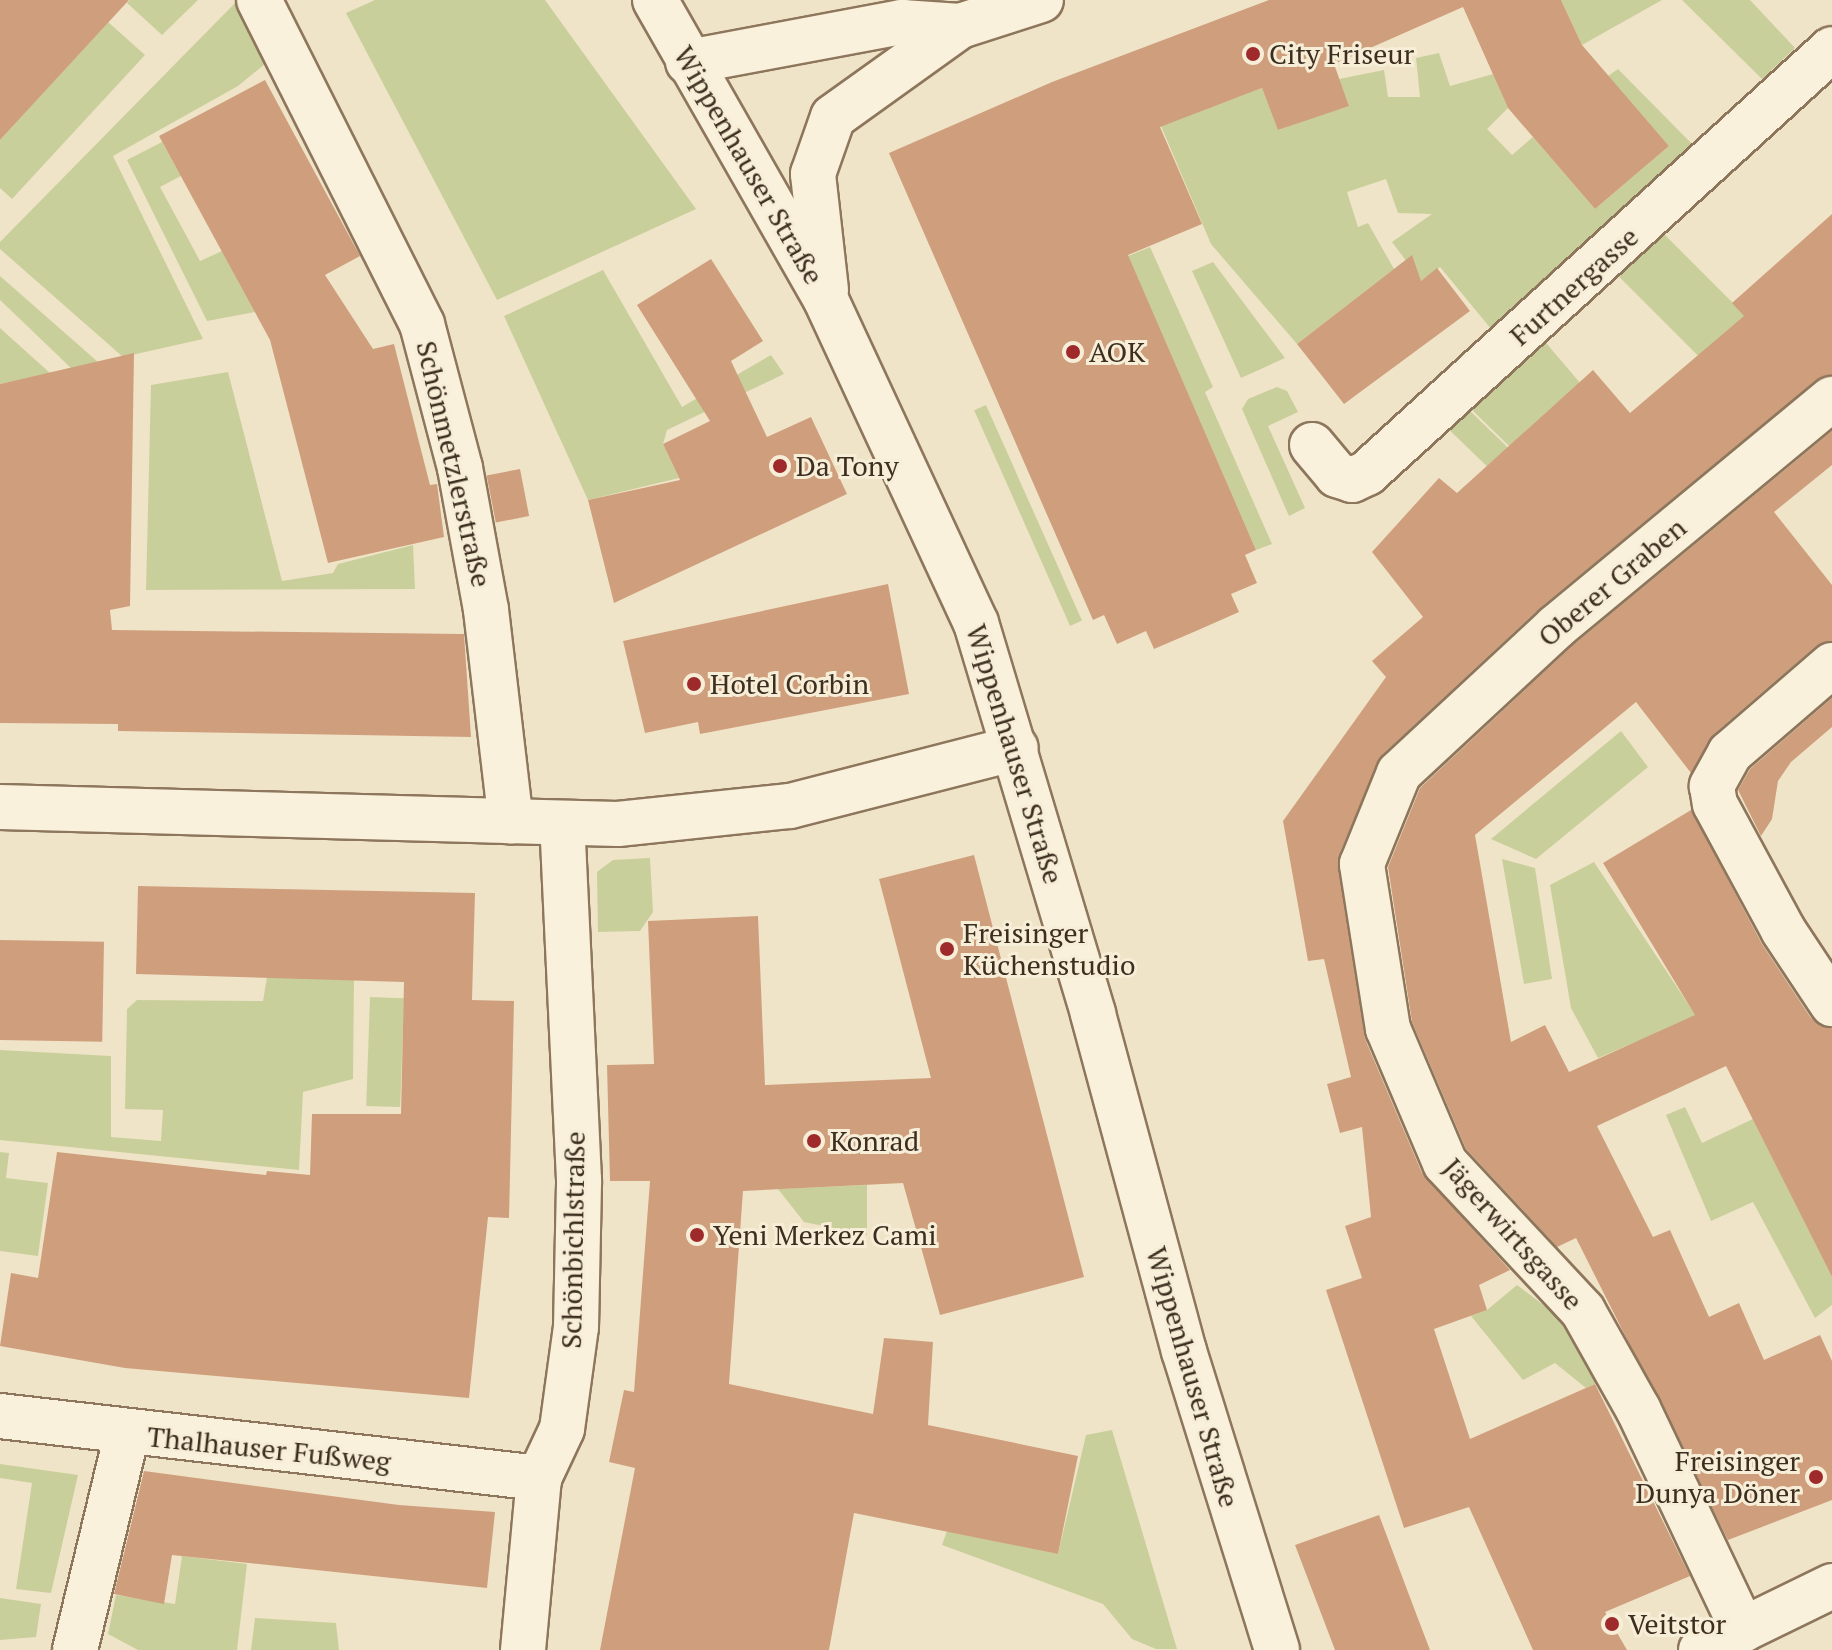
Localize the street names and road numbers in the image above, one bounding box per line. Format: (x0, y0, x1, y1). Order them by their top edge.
street label: Wippenhauser Straße (667, 40, 831, 290)
street label: Furtnergasse (1503, 220, 1645, 352)
street label: Schönmetzlerstraße (409, 338, 499, 590)
street label: Oberer Graben (1531, 510, 1693, 654)
street label: Wippenhauser Straße (960, 620, 1070, 888)
street label: Schönbichlstraße (554, 1131, 592, 1349)
street label: Jägerwirtsgasse (1436, 1151, 1590, 1317)
street label: Wippenhauser Straße (1140, 1243, 1246, 1511)
street label: Thalhauser Fußweg (146, 1419, 392, 1479)

